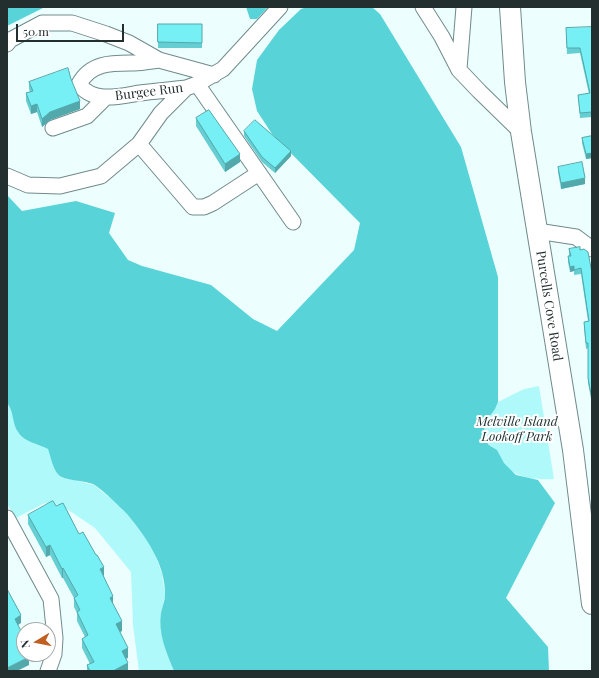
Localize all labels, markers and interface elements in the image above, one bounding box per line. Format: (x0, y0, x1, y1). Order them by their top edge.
scale bar (18, 16, 126, 42)
text: 50 m (23, 23, 49, 39)
street label: Burgee Run (114, 80, 184, 104)
street label: Purcells Cove Road (533, 250, 565, 362)
park label: Melville Island Lookoff Park (476, 414, 558, 445)
north arrow (16, 622, 56, 662)
text: N (17, 639, 33, 649)

